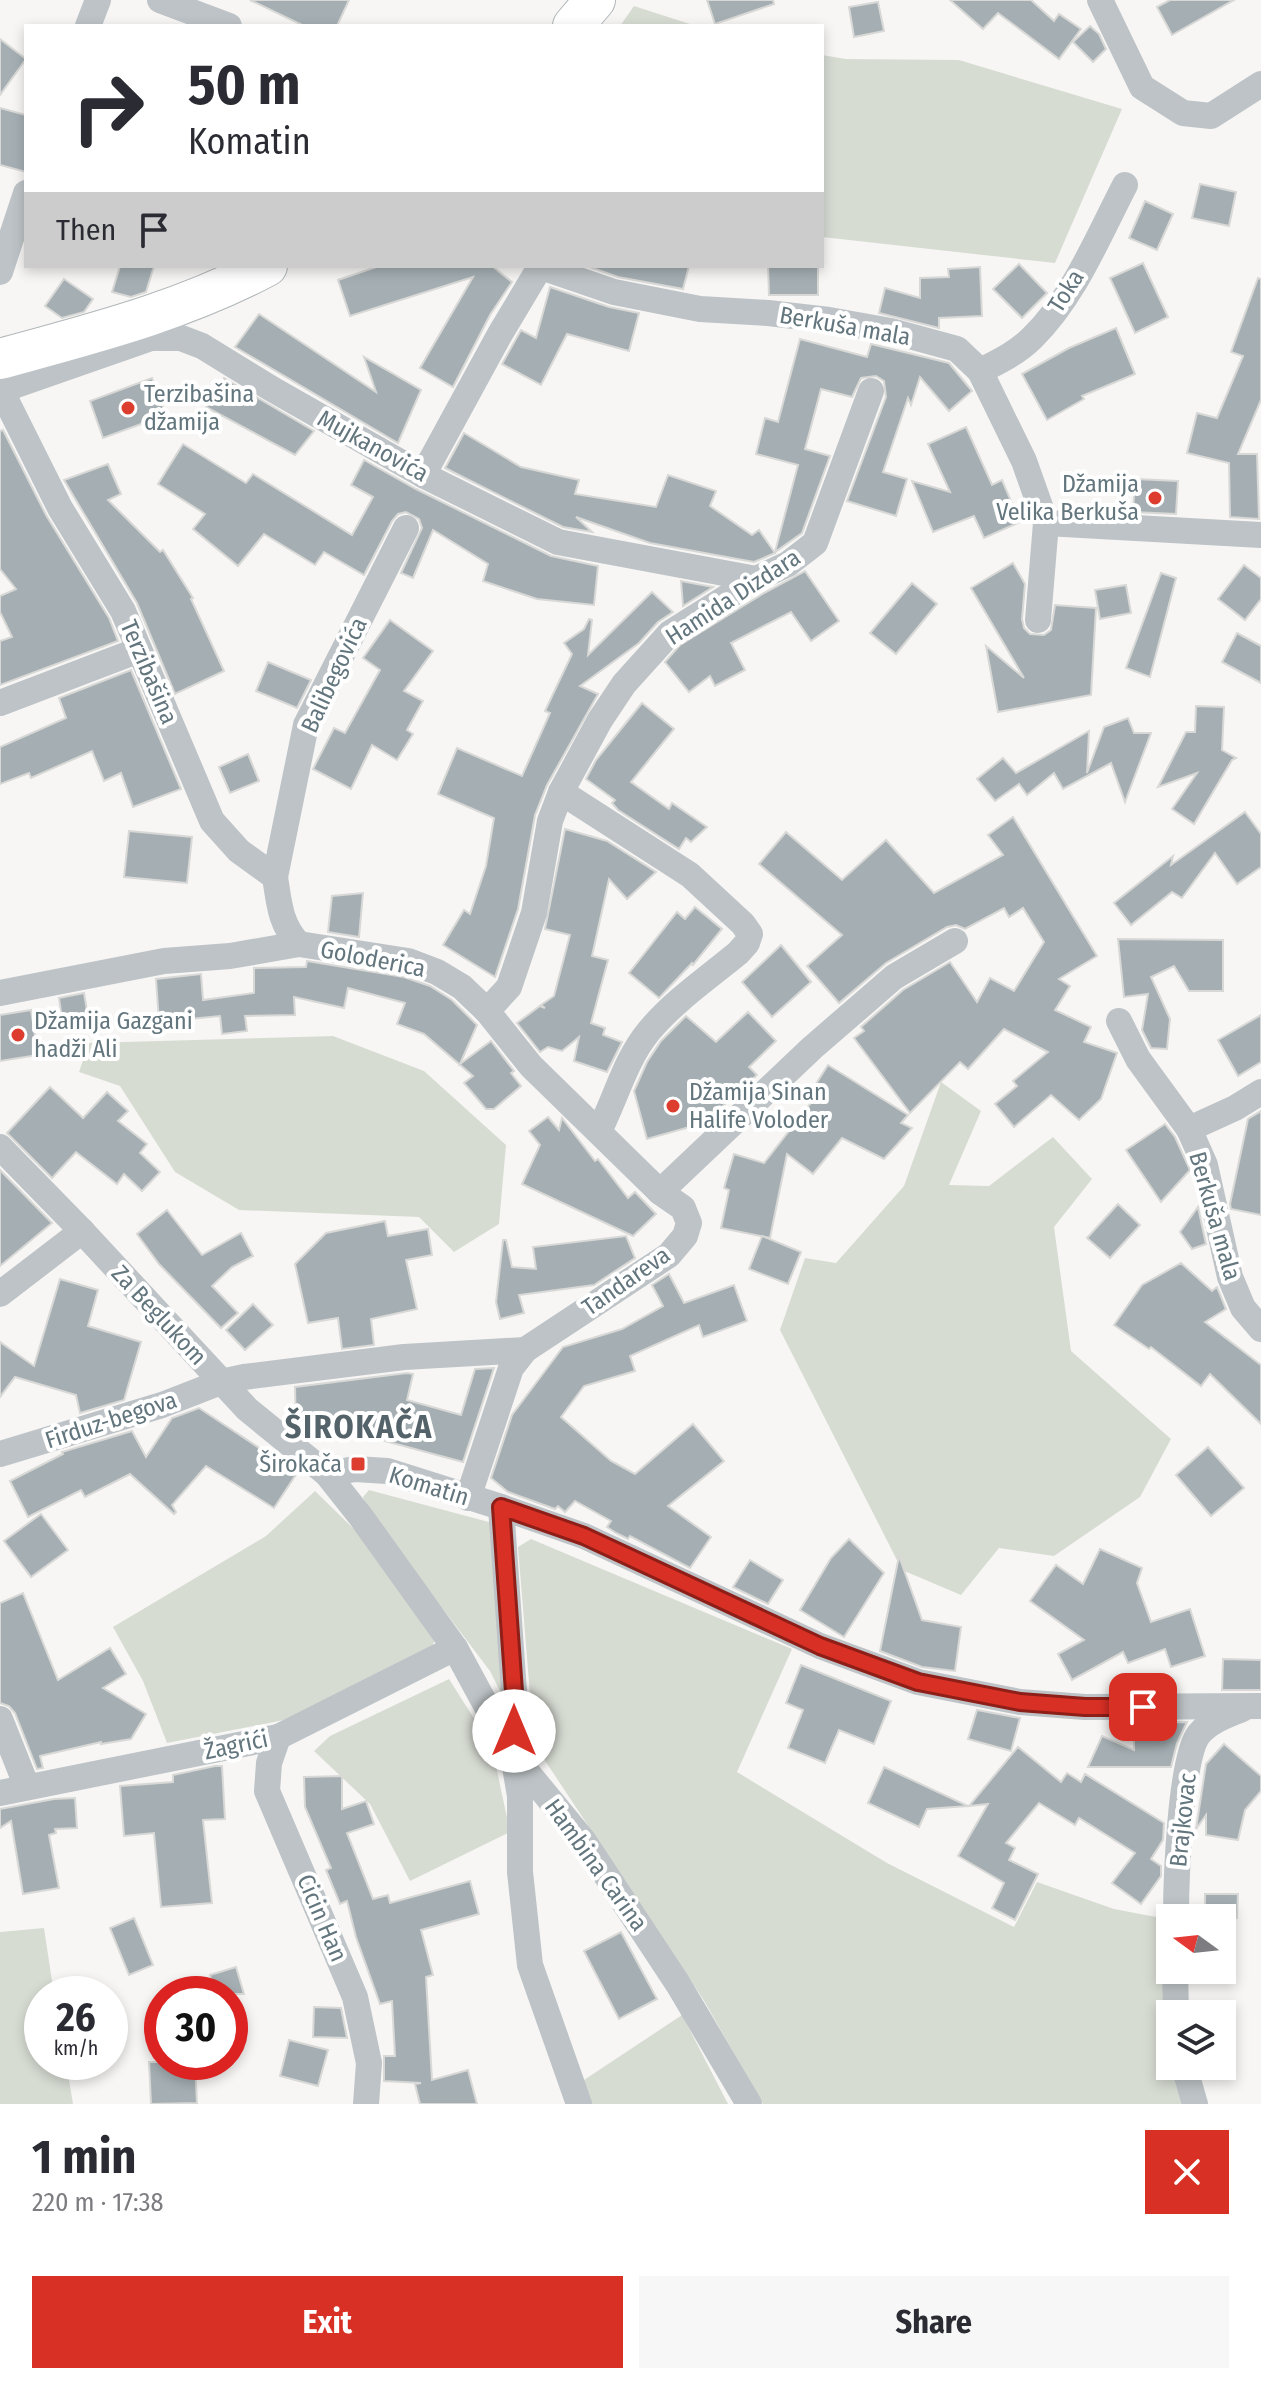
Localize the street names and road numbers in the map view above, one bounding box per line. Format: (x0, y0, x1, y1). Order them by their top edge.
street label: Toka (1042, 265, 1090, 317)
street label: Berkuša mala (777, 301, 913, 351)
street label: Mujkanovića (313, 404, 433, 488)
street label: Hamida Dizdara (661, 543, 805, 651)
street label: Balibegovića (295, 613, 373, 737)
street label: Terzibašina (115, 616, 183, 728)
street label: Goloderica (318, 935, 428, 983)
street label: Berkuša mala (1183, 1149, 1247, 1283)
street label: Tandareva (577, 1241, 675, 1321)
street label: Za Beglukom (106, 1260, 212, 1370)
street label: Firduz-begova (42, 1386, 180, 1454)
street label: Komatin (386, 1461, 472, 1511)
street label: Žagrići (202, 1725, 270, 1765)
street label: Brajkovac (1164, 1772, 1202, 1868)
street label: Hambina Carina (539, 1794, 653, 1936)
street label: Cicin Han (291, 1870, 353, 1966)

